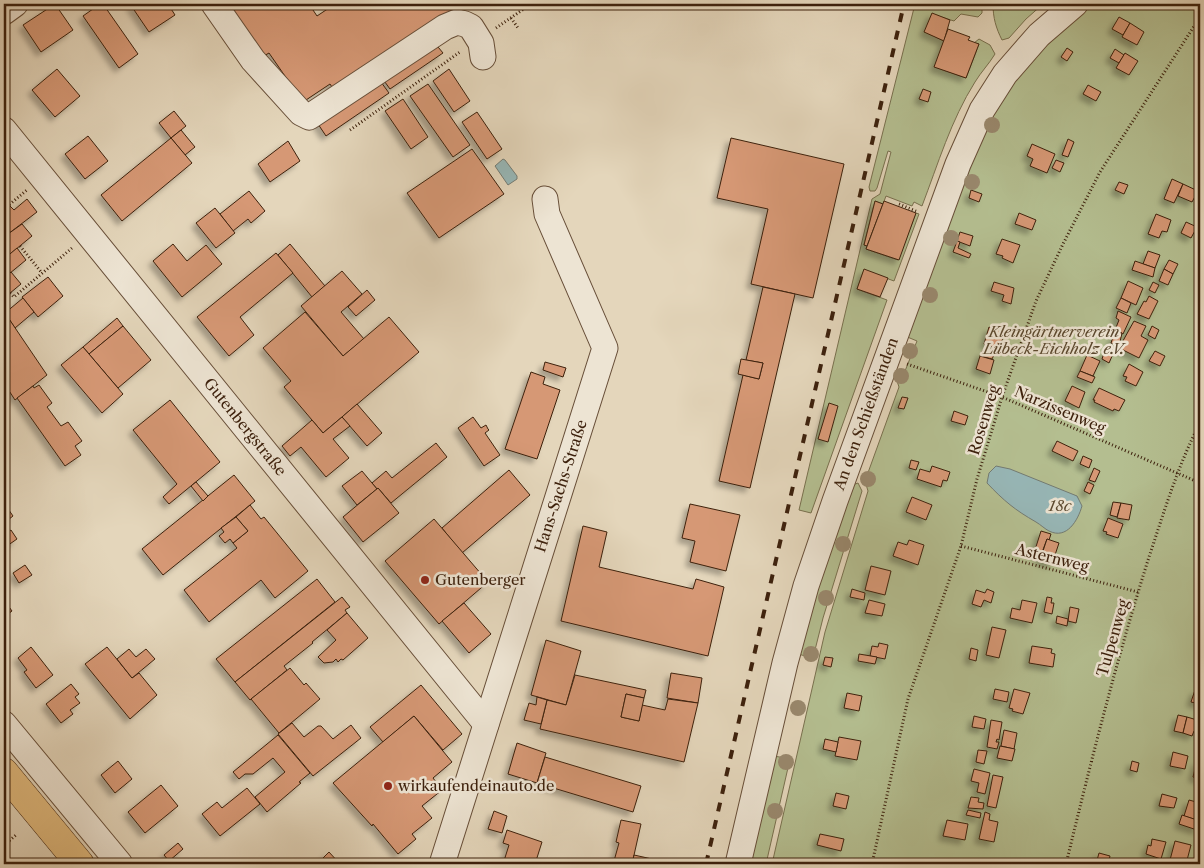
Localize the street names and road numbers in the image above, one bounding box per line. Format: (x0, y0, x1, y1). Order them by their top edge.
street label: An den Schießständen (829, 334, 902, 494)
street label: Gutenbergstraße (200, 374, 291, 480)
street label: Rosenweg (964, 382, 1003, 457)
street label: Narzissenweg (1012, 382, 1109, 437)
street label: Hans-Sachs-Straße (530, 417, 591, 554)
street label: Asternweg (1013, 539, 1091, 576)
street label: Tulpenweg (1092, 597, 1133, 679)

